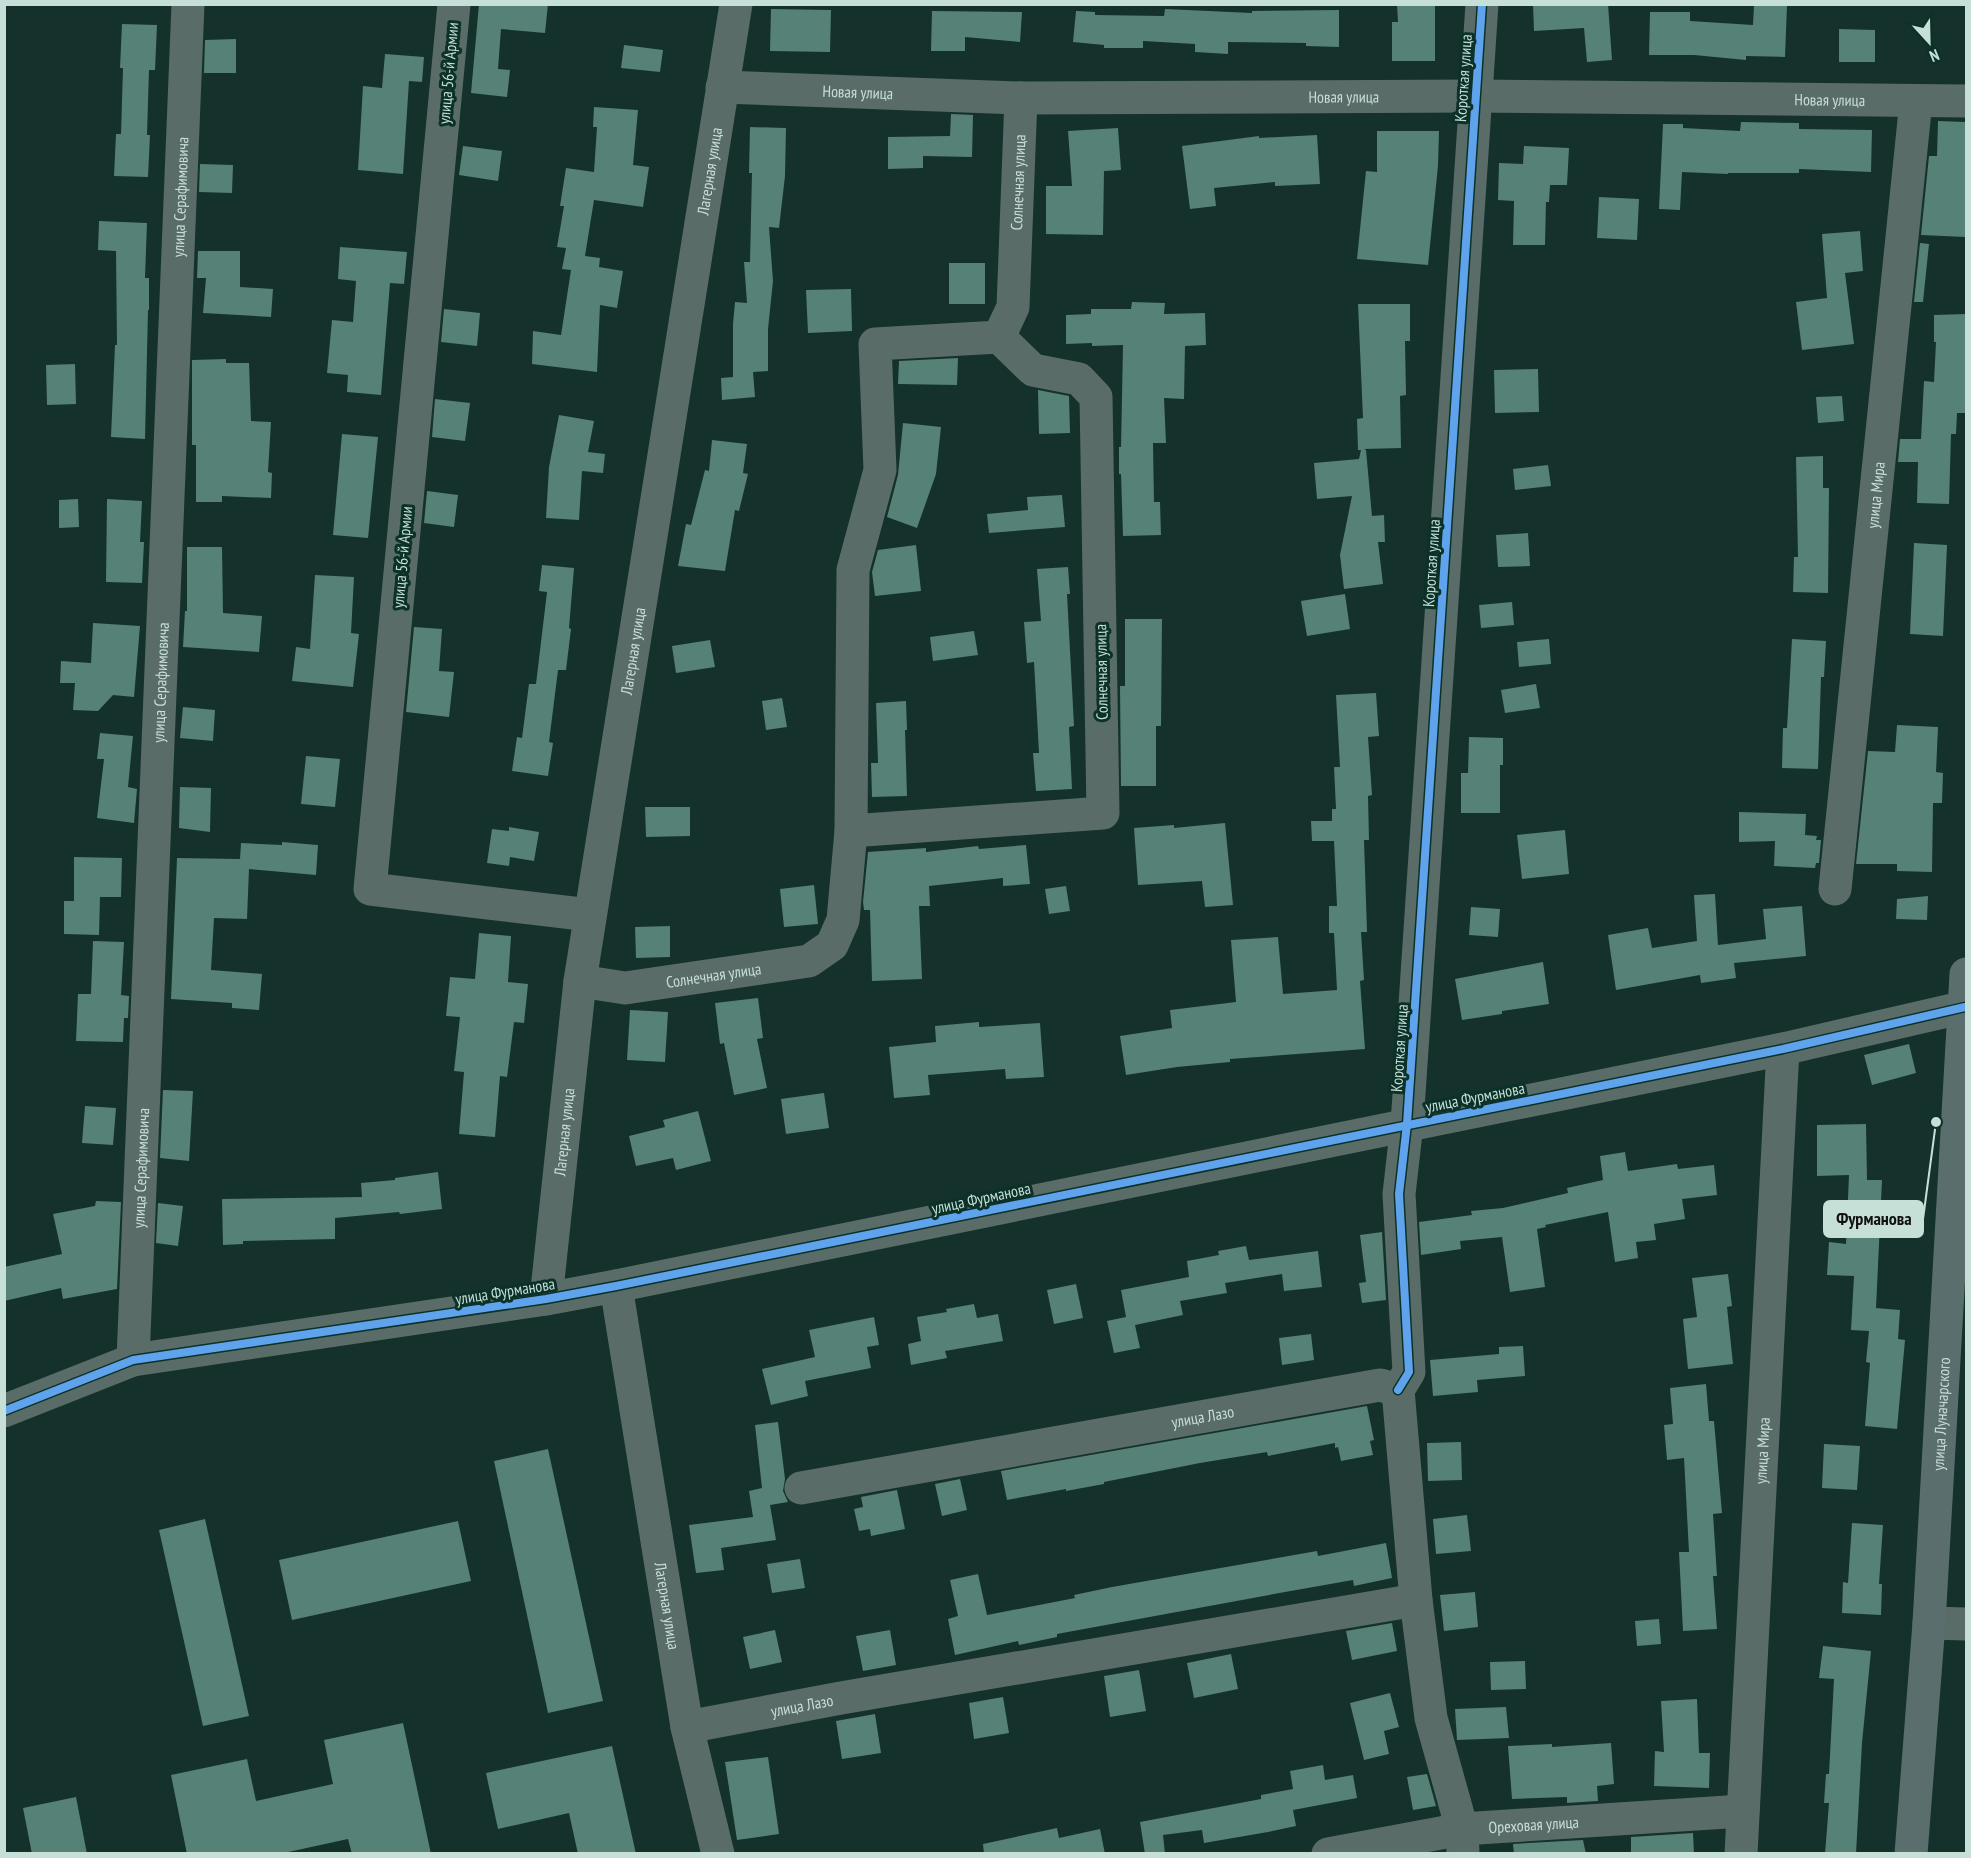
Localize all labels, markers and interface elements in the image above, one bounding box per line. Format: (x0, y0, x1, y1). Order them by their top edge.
north arrow (1899, 12, 1959, 72)
street label: улица 56-й Армии (434, 21, 462, 125)
street label: Короткая улица (1450, 34, 1476, 122)
text: N (1927, 45, 1942, 67)
street label: Новая улица (822, 81, 894, 103)
street label: Новая улица (1308, 86, 1379, 107)
street label: Новая улица (1794, 89, 1865, 110)
street label: Лагерная улица (692, 126, 726, 217)
street label: Солнечная улица (1006, 134, 1030, 231)
street label: улица Серафимовича (168, 136, 193, 258)
street label: улица Мира (1862, 461, 1889, 529)
street label: улица 56-й Армии (388, 505, 416, 609)
street label: Короткая улица (1418, 519, 1444, 607)
street label: Лагерная улица (616, 606, 650, 697)
street label: улица Серафимовича (148, 622, 173, 743)
street label: Солнечная улица (1090, 624, 1112, 720)
street label: Солнечная улица (665, 958, 762, 992)
street label: Короткая улица (1386, 1004, 1412, 1092)
street label: улица Фурманова (1424, 1078, 1526, 1116)
street label: Лагерная улица (549, 1087, 578, 1178)
street label: улица Серафимовича (128, 1108, 153, 1229)
street label: улица Фурманова (930, 1178, 1032, 1218)
callout: Фурманова (1824, 1201, 1923, 1237)
text: Фурманова (1836, 1207, 1912, 1230)
street label: улица Фурманова (454, 1273, 556, 1309)
street label: улица Луначарского (1928, 1357, 1954, 1471)
street label: улица Лазо (1170, 1401, 1236, 1432)
street label: улица Мира (1750, 1417, 1774, 1484)
street label: Лагерная улица (650, 1560, 684, 1651)
street label: улица Лазо (769, 1690, 835, 1721)
street label: Ореховая улица (1488, 1812, 1579, 1837)

